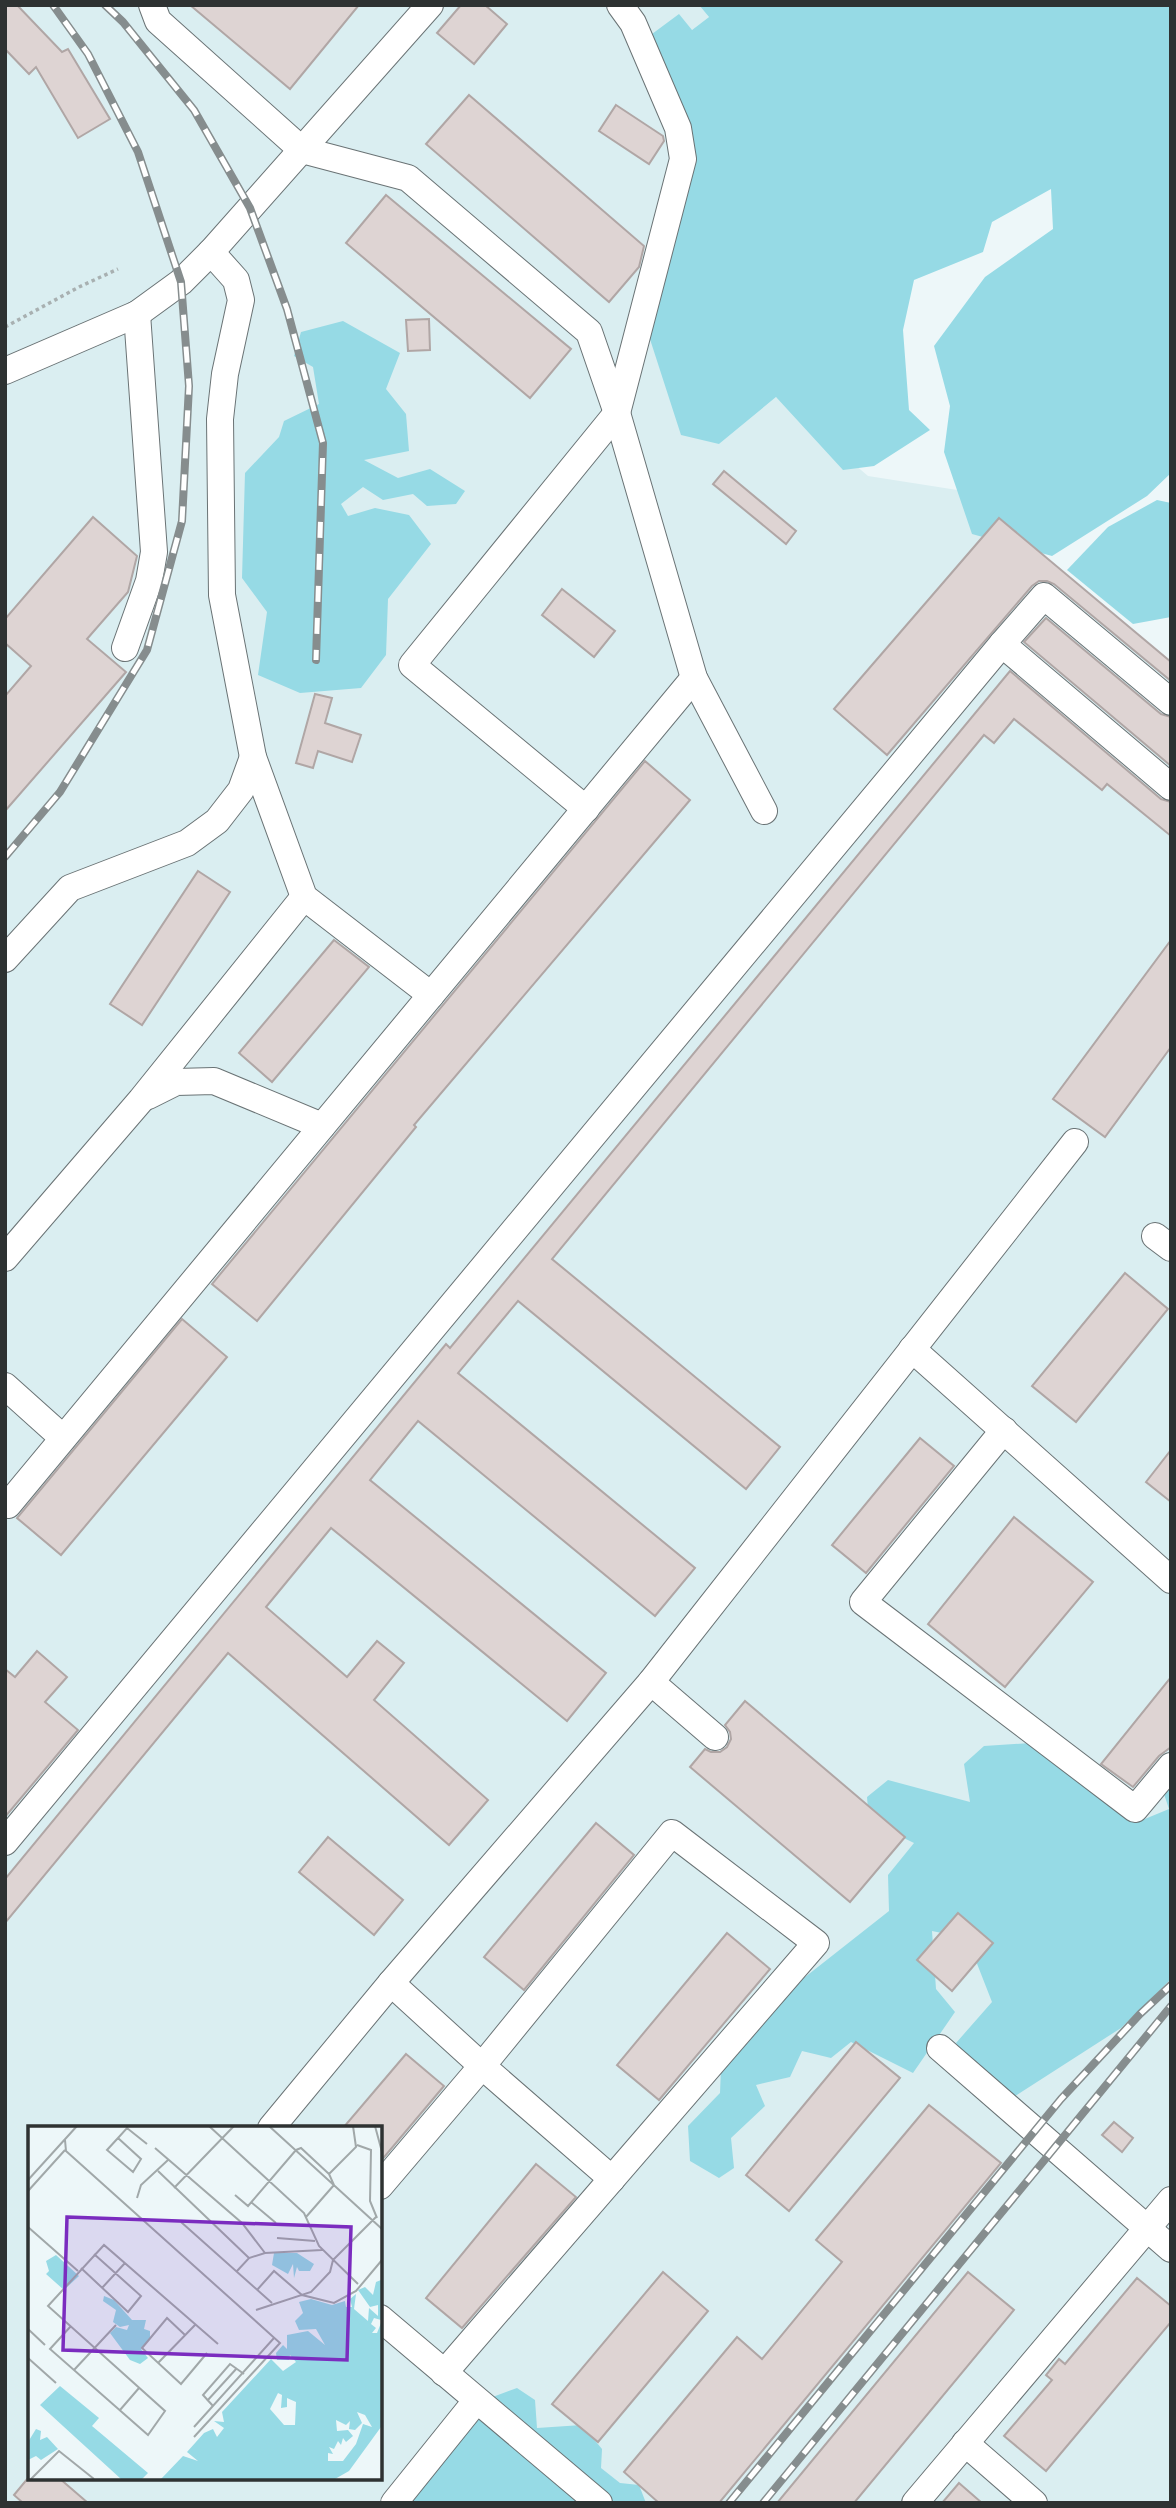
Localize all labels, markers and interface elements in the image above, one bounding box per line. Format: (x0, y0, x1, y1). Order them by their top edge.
inset map (28, 2126, 382, 2480)

